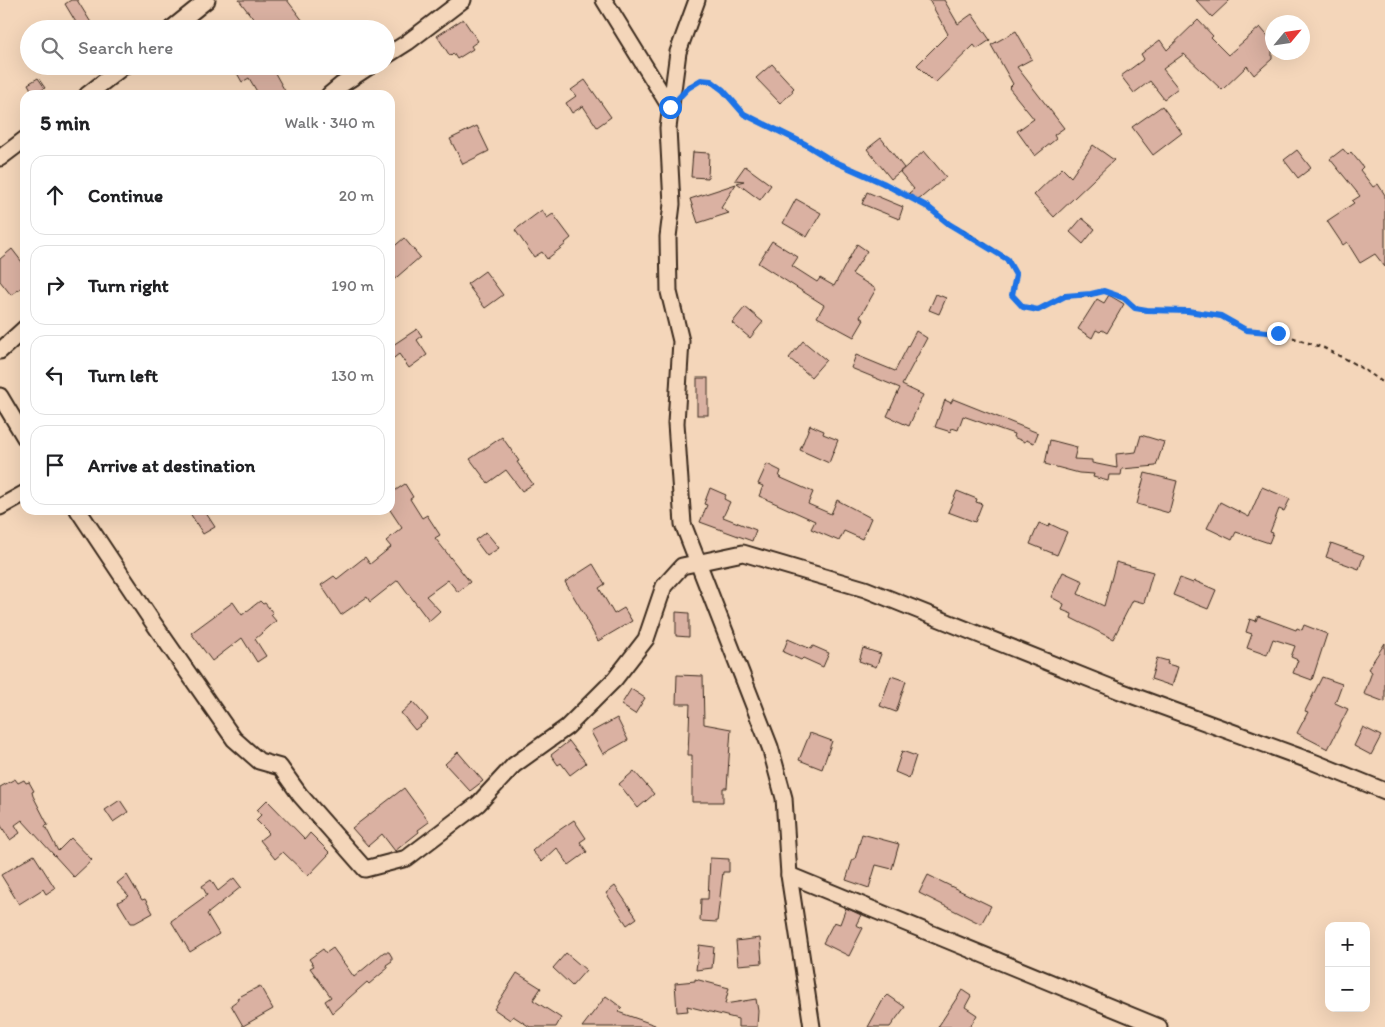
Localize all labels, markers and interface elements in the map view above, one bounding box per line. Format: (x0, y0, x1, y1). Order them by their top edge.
north arrow (1265, 15, 1310, 60)
search box (20, 20, 395, 75)
icon: search (38, 34, 66, 62)
text: Search here (78, 36, 173, 59)
route start (659, 96, 682, 119)
text: 5 min (40, 110, 90, 135)
text: Walk · 340 m (285, 113, 375, 132)
icon: ahead (41, 181, 69, 209)
text: Continue (88, 184, 163, 207)
text: 20 m (339, 186, 374, 205)
icon: right (41, 271, 69, 299)
text: Turn right (88, 274, 169, 297)
text: 190 m (331, 276, 374, 295)
route end (1267, 322, 1290, 345)
icon: left (41, 361, 69, 389)
text: Turn left (88, 364, 158, 387)
text: 130 m (331, 366, 374, 385)
icon: arrive (41, 451, 69, 479)
text: Arrive at destination (88, 454, 255, 477)
map controls (1325, 922, 1370, 1012)
button: + (1325, 922, 1370, 967)
button: − (1325, 967, 1370, 1012)

